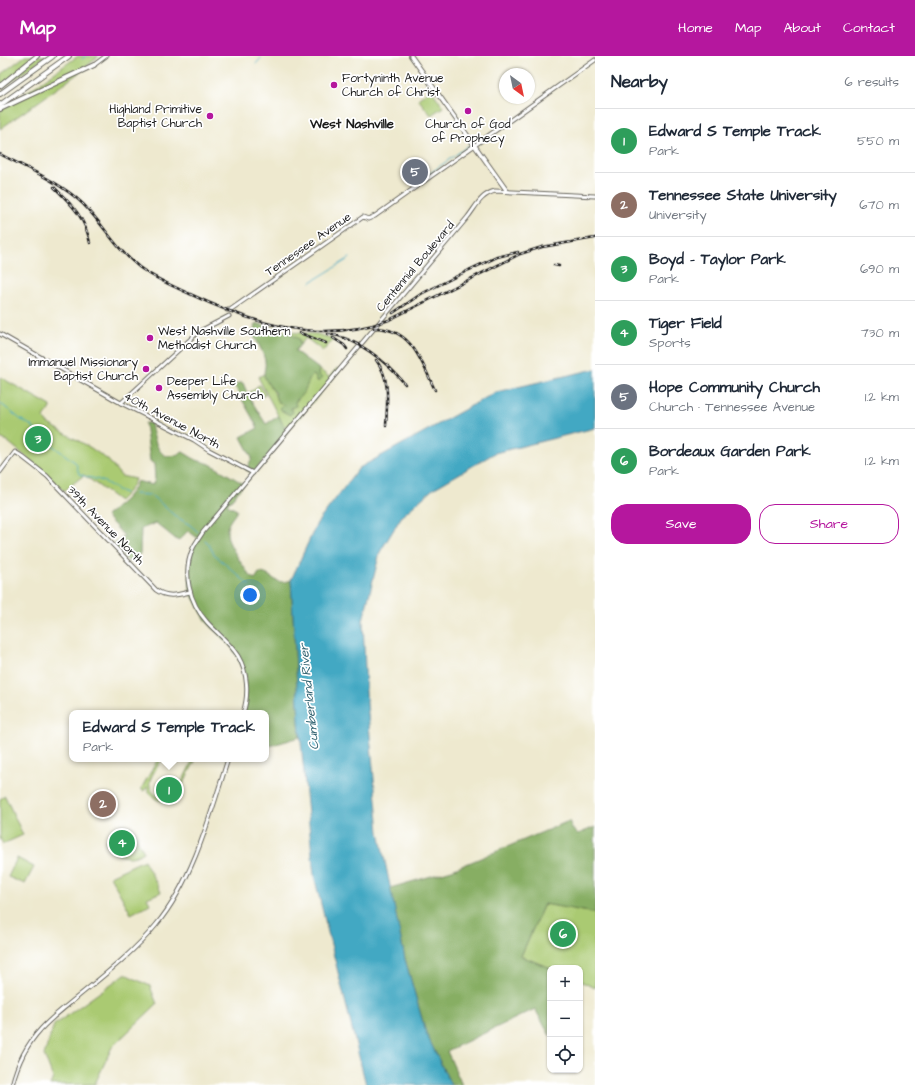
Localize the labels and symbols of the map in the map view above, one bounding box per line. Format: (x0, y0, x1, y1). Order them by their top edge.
north arrow (499, 68, 535, 104)
place label: Fortyninth Avenue Church of Christ (342, 70, 444, 101)
marker: Fortyninth Avenue Church of Christ (329, 80, 339, 90)
place label: Highland Primitive Baptist Church (109, 101, 203, 132)
marker: Church of God of Prophecy (463, 106, 473, 116)
marker: Highland Primitive Baptist Church (205, 111, 215, 121)
district label: West Nashville (309, 115, 394, 133)
place label: Church of God of Prophecy (425, 116, 511, 148)
pin: 5 (402, 157, 428, 187)
street label: Tennessee Avenue (262, 208, 355, 280)
street label: Centennial Boulevard (372, 217, 458, 315)
place label: West Nashville Southern Methodist Church (158, 323, 291, 354)
marker: West Nashville Southern Methodist Church (145, 333, 155, 343)
place label: Immanuel Missionary Baptist Church (28, 354, 138, 385)
marker: Immanuel Missionary Baptist Church (141, 364, 151, 374)
place label: Deeper Life Assembly Church (167, 373, 263, 405)
marker: Deeper Life Assembly Church (154, 383, 164, 393)
street label: 40th Avenue North (121, 388, 223, 453)
pin: 3 (25, 424, 51, 454)
street label: 39th Avenue North (63, 482, 148, 569)
your location (240, 585, 260, 605)
water label: Cumberland River (294, 641, 324, 751)
pin: 1 (156, 775, 182, 805)
pin: 2 (90, 789, 116, 819)
pin: 4 (109, 828, 135, 858)
pin: 6 (550, 919, 576, 949)

